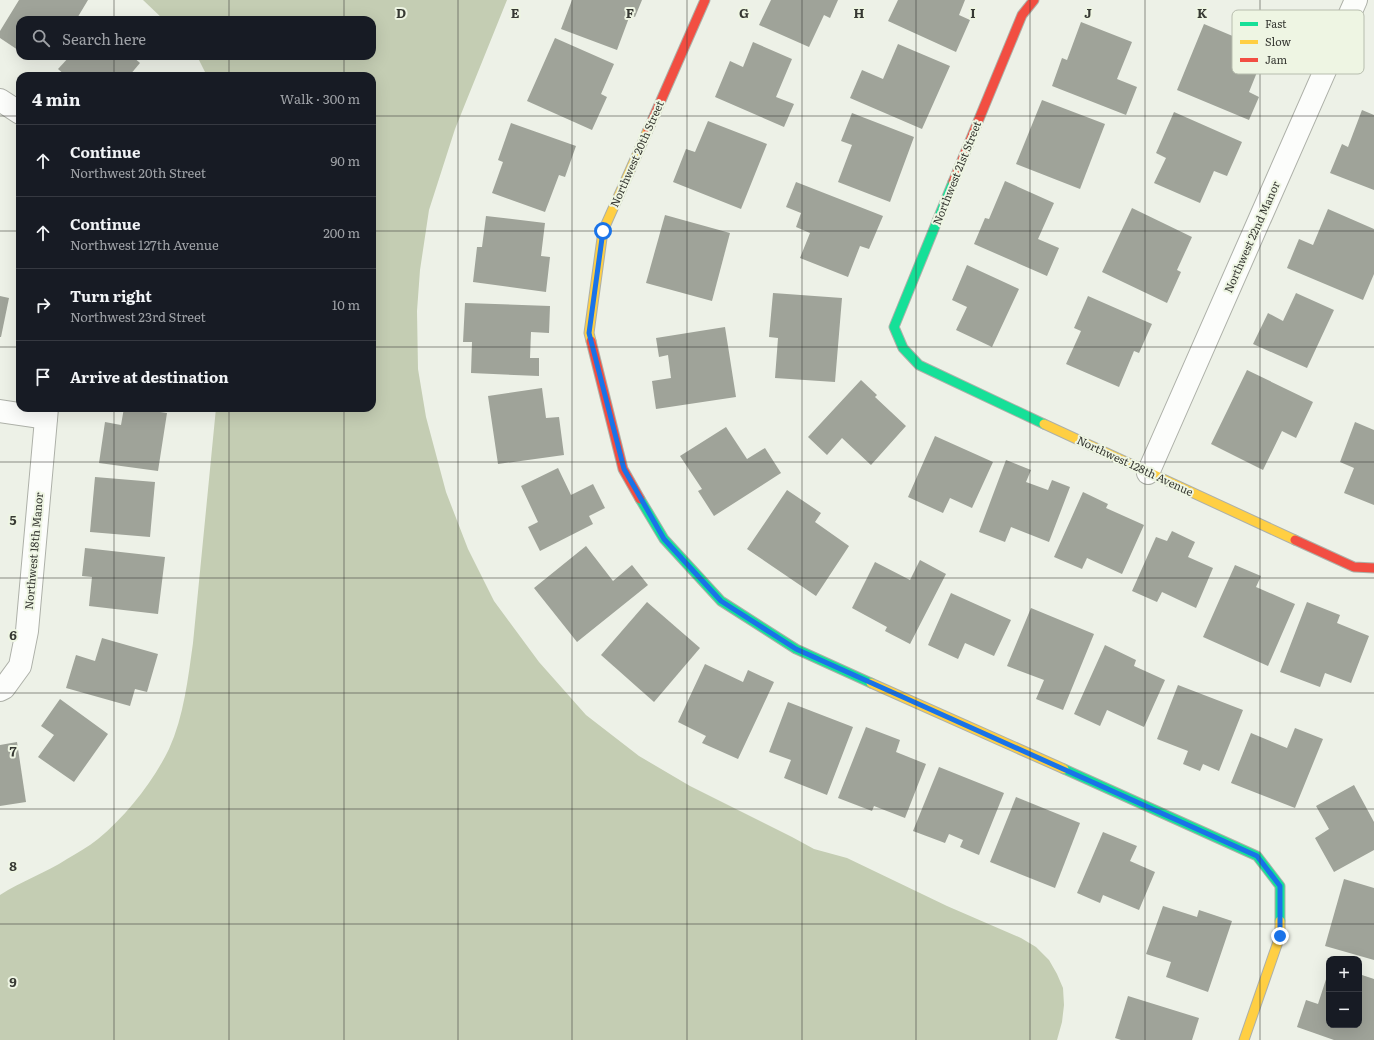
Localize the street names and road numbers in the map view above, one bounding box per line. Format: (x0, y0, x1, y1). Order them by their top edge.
street label: Northwest 20th Street (605, 97, 667, 209)
street label: Northwest 21st Street (928, 118, 984, 227)
street label: Northwest 22nd Manor (1219, 178, 1283, 295)
street label: Northwest 128th Avenue (1075, 431, 1196, 499)
street label: Northwest 18th Manor (20, 491, 46, 610)

